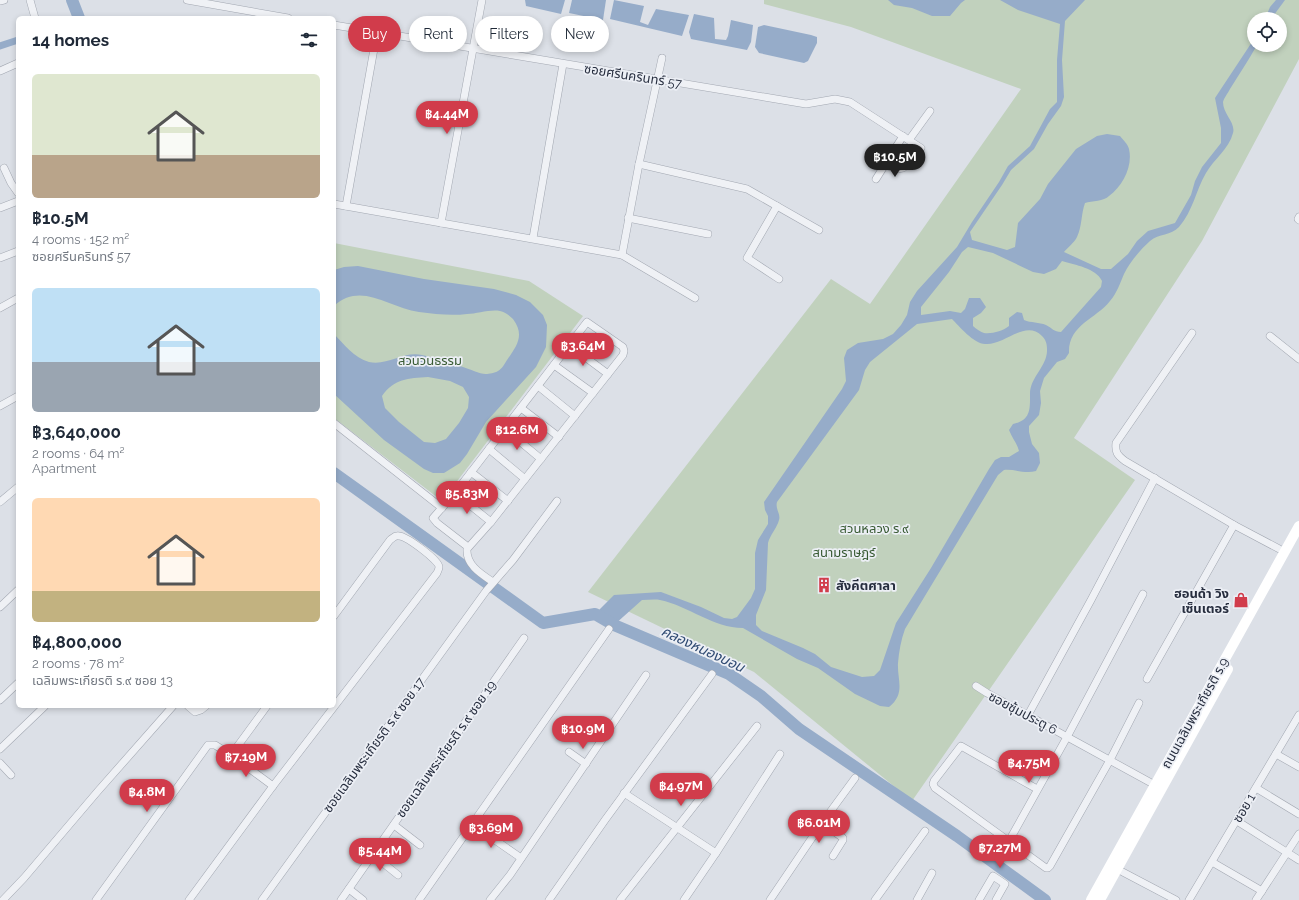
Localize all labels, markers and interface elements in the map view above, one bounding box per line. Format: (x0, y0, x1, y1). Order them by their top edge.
map controls (1247, 12, 1287, 52)
button: locate (1247, 12, 1287, 52)
chip: Buy (348, 16, 401, 52)
chip: Rent (409, 16, 467, 52)
chip: Filters (475, 16, 543, 52)
chip: New (551, 16, 609, 52)
icon: filters (298, 29, 320, 51)
text: 14 homes (32, 30, 109, 50)
street label: ซอยศรีนครินทร์ 57 (583, 61, 683, 91)
icon: home (140, 100, 212, 172)
pin: ฿4.44M (414, 101, 480, 135)
text: ฿4.44M (425, 106, 469, 121)
pin: ฿10.5M (862, 144, 928, 178)
text: ฿10.5M (873, 149, 917, 164)
text: ฿10.5M (32, 208, 89, 228)
text: 4 rooms · 152 m² (32, 232, 129, 247)
text: ซอยศรีนครินทร์ 57 (32, 249, 131, 264)
icon: home (140, 314, 212, 386)
pin: ฿3.64M (550, 333, 616, 367)
text: ฿3.64M (561, 338, 605, 353)
park label: สวนวนธรรม (398, 353, 462, 368)
pin: ฿12.6M (484, 417, 550, 451)
text: ฿3,640,000 (32, 422, 121, 442)
text: ฿12.6M (495, 422, 539, 437)
text: 2 rooms · 64 m² (32, 446, 124, 461)
text: Apartment (32, 461, 96, 476)
pin: ฿5.83M (434, 481, 500, 515)
text: ฿5.83M (445, 486, 489, 501)
park label: สวนหลวง ร.๙ (840, 521, 909, 536)
icon: home (140, 524, 212, 596)
park label: สนามราษฎร์ (813, 545, 876, 560)
building icon: สังคีตศาลา (815, 576, 833, 594)
place label: สังคีตศาลา (836, 578, 896, 593)
place label: ฮอนด้า วิง เซ็นเตอร์ (1174, 586, 1229, 616)
shop icon: ฮอนด้า วิง เซ็นเตอร์ (1232, 591, 1250, 609)
water label: คลองหนองบอน (659, 623, 748, 676)
text: ฿4,800,000 (32, 632, 122, 652)
street label: ถนนเฉลิมพระเกียรติ ร.9 (1158, 655, 1232, 771)
text: 2 rooms · 78 m² (32, 656, 124, 671)
text: เฉลิมพระเกียรติ ร.๙ ซอย 13 (32, 673, 173, 688)
street label: ซอยเฉลิมพระเกียรติ ร.๙ ซอย 17 (320, 675, 428, 815)
street label: ซอยเฉลิมพระเกียรติ ร.๙ ซอย 19 (393, 677, 499, 820)
street label: ซอยซุ้มประตู 6 (986, 689, 1060, 737)
pin: ฿10.9M (550, 716, 616, 750)
text: ฿10.9M (561, 721, 605, 736)
pin: ฿7.19M (213, 744, 279, 778)
text: ฿7.19M (225, 749, 267, 764)
pin: ฿4.75M (996, 750, 1062, 784)
text: ฿4.75M (1007, 755, 1051, 770)
pin: ฿4.97M (648, 773, 714, 807)
text: ฿4.97M (659, 778, 703, 793)
pin: ฿4.8M (119, 779, 175, 813)
text: ฿4.8M (129, 784, 166, 799)
street label: ซอย 1 (1230, 790, 1259, 825)
pin: ฿6.01M (786, 810, 852, 844)
pin: ฿3.69M (458, 815, 524, 849)
text: ฿6.01M (797, 815, 841, 830)
text: ฿3.69M (469, 820, 513, 835)
pin: ฿7.27M (967, 835, 1033, 869)
pin: ฿5.44M (347, 838, 413, 872)
text: ฿7.27M (979, 840, 1021, 855)
text: ฿5.44M (358, 843, 402, 858)

